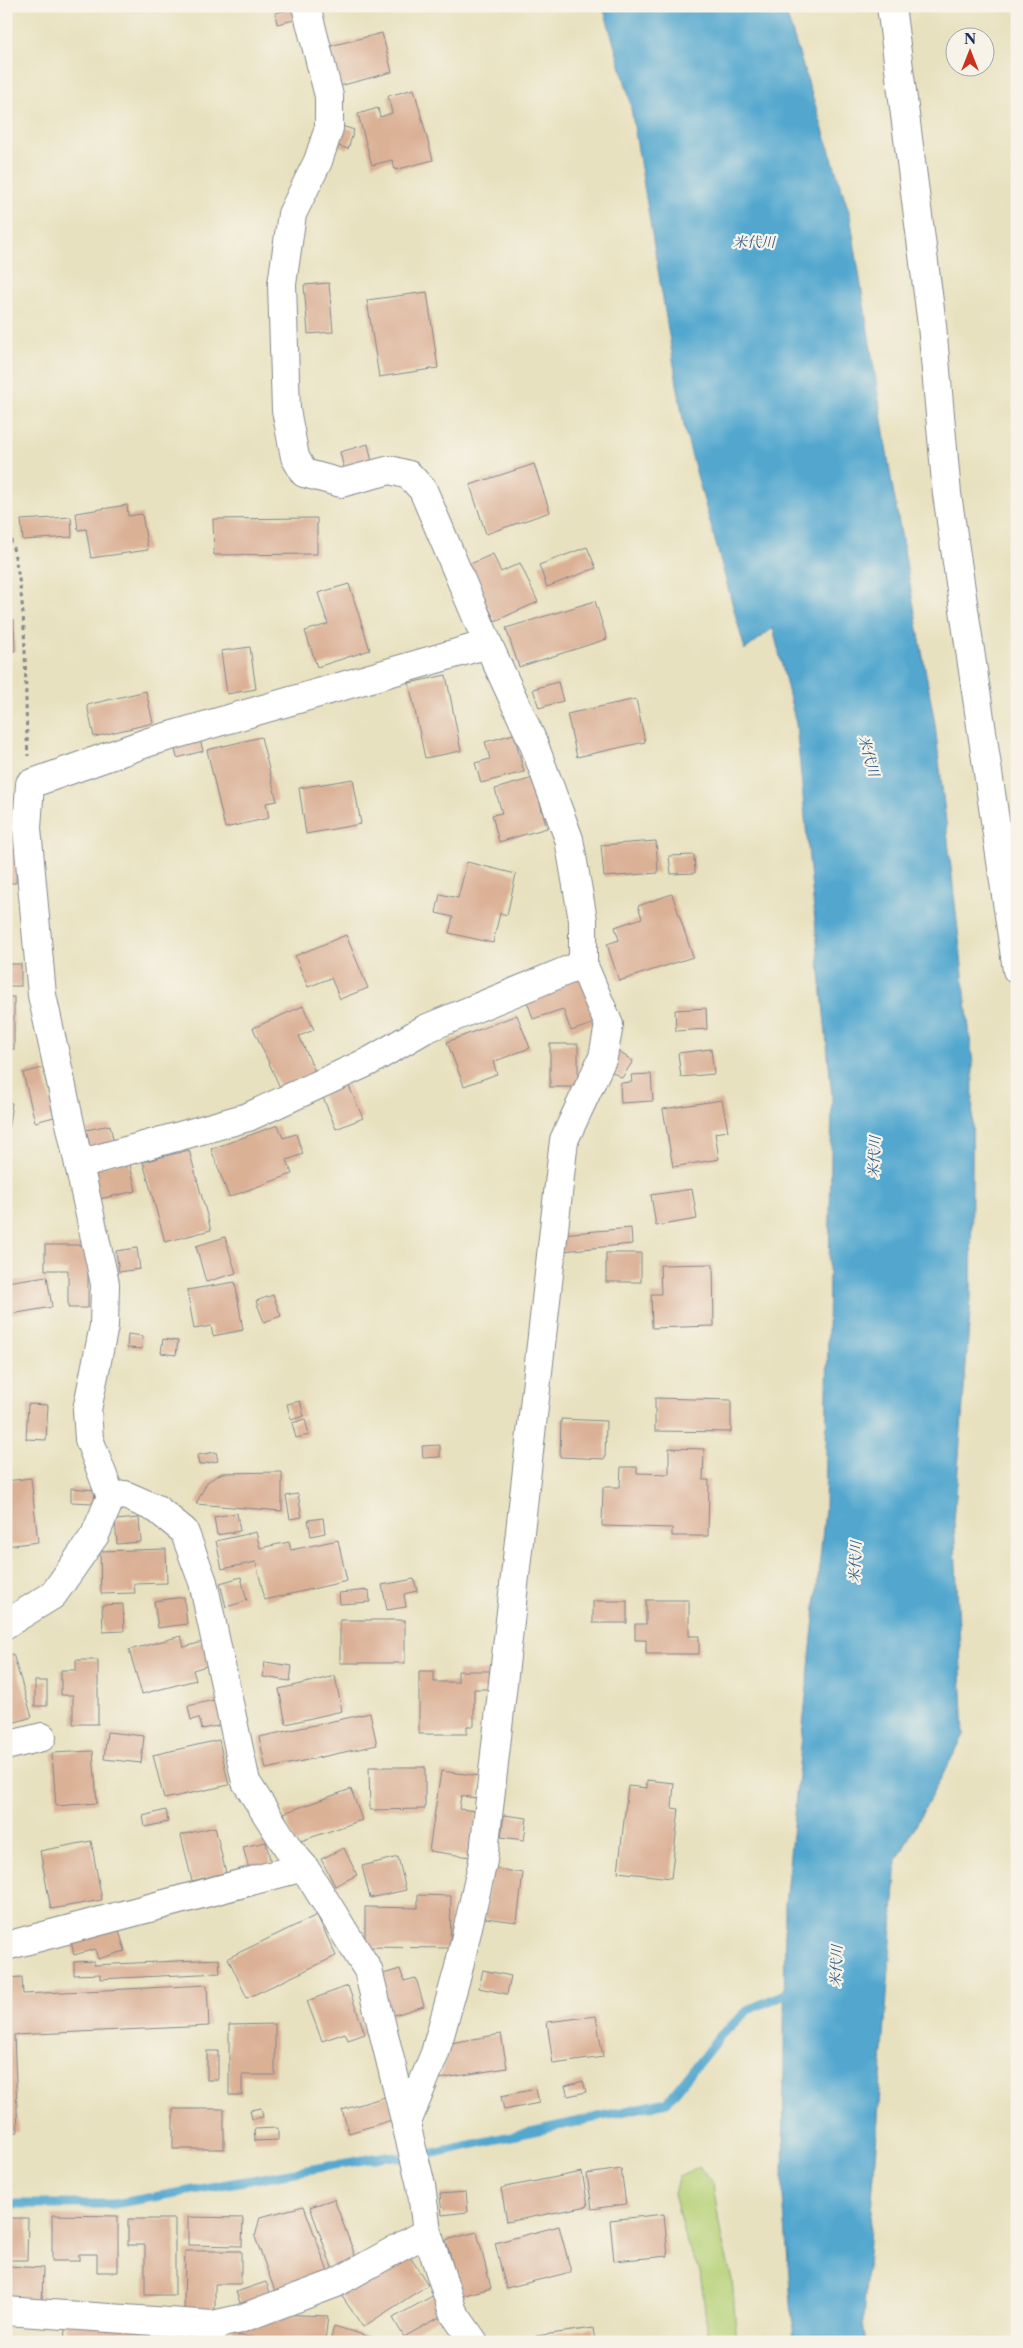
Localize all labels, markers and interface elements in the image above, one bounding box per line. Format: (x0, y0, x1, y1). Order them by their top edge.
north arrow (946, 28, 996, 78)
text: N (964, 30, 976, 48)
water label: 米代川 (733, 233, 777, 251)
water label: 米代川 (855, 733, 884, 781)
water label: 米代川 (864, 1134, 884, 1178)
water label: 米代川 (845, 1539, 865, 1583)
water label: 米代川 (826, 1943, 846, 1987)

